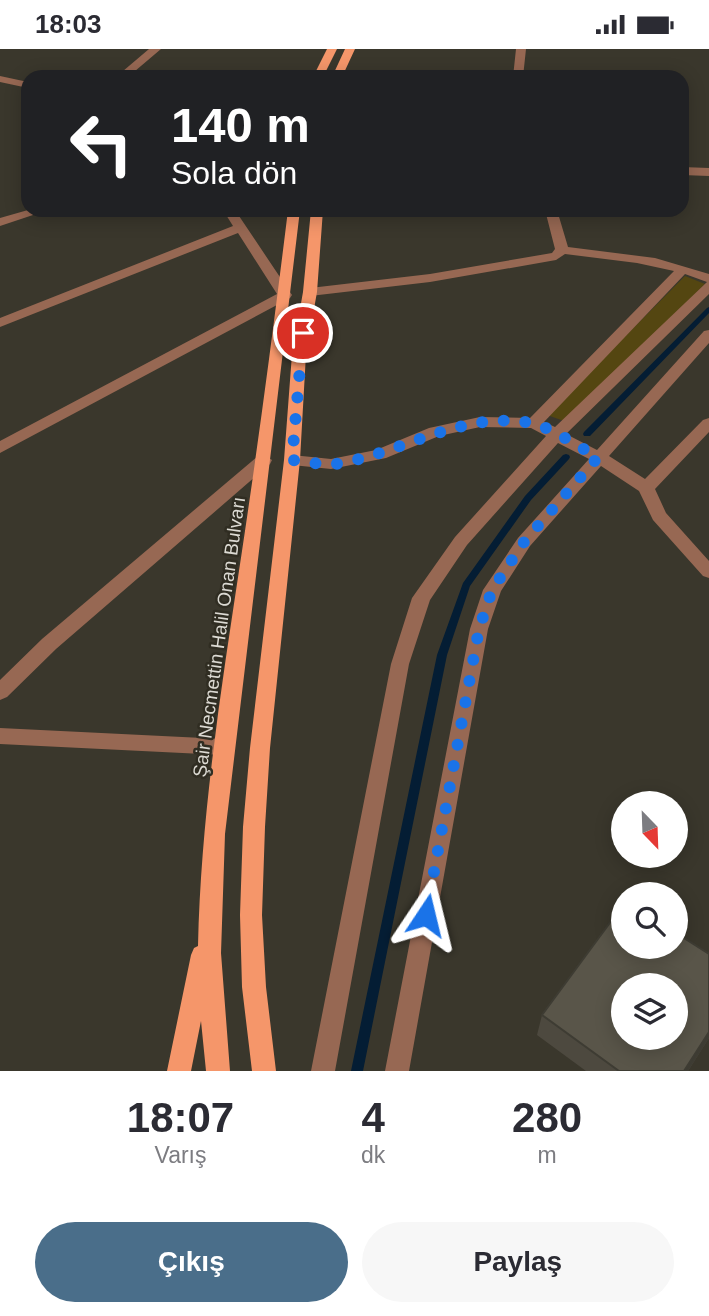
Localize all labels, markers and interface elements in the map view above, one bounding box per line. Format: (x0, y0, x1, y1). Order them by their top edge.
text: 18:03 (35, 9, 102, 39)
icon: left (56, 98, 147, 189)
text: 140 m (171, 98, 310, 152)
text: Sola dön (171, 155, 297, 191)
pin (273, 303, 333, 363)
icon: arrive (284, 314, 322, 352)
street label: Şair Necmettin Halil Onan Bulvarı (189, 495, 249, 779)
north arrow (611, 791, 688, 868)
map controls (611, 791, 688, 1050)
position arrow (389, 878, 463, 952)
button: search (611, 882, 688, 959)
button: layers (611, 973, 688, 1050)
text: 18:07 (127, 1094, 234, 1141)
text: 4 (361, 1094, 385, 1141)
text: 280 (512, 1094, 582, 1141)
text: Varış (155, 1142, 207, 1168)
text: dk (361, 1142, 385, 1168)
text: m (538, 1142, 557, 1168)
button: Çıkış (35, 1222, 348, 1302)
button: Paylaş (362, 1222, 674, 1302)

